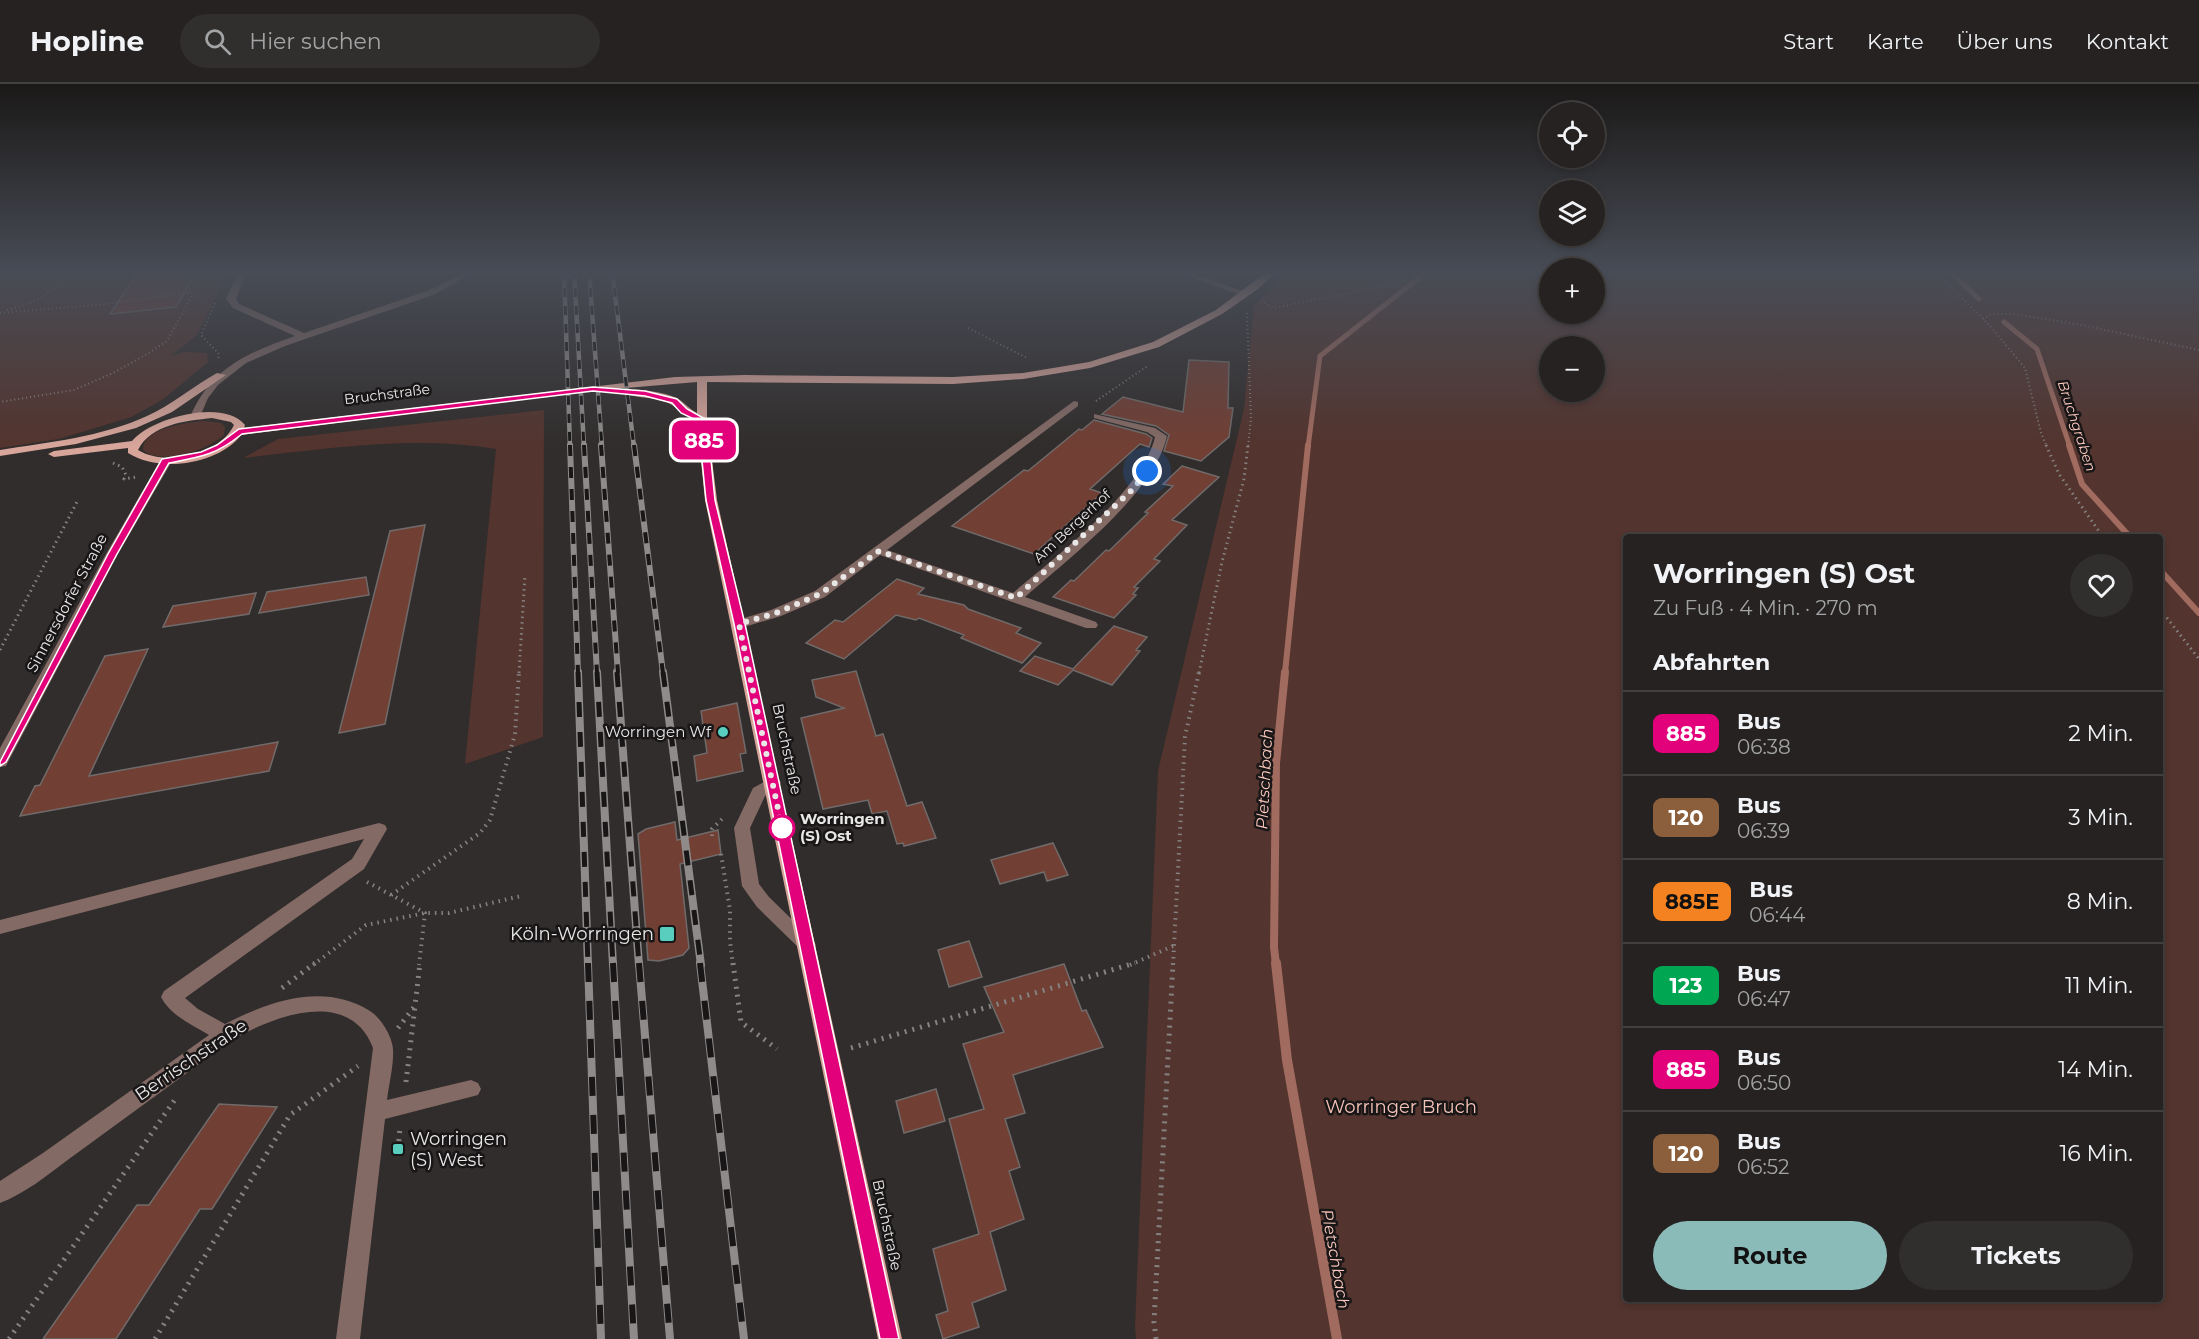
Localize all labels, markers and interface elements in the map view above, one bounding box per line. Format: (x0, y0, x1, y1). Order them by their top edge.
search box (180, 14, 600, 68)
text: Hopline (30, 24, 144, 58)
icon: search (201, 25, 234, 58)
text: Hier suchen (249, 28, 382, 55)
text: Start (1783, 29, 1834, 54)
text: Karte (1867, 29, 1924, 54)
text: Über uns (1957, 29, 2053, 54)
text: Kontakt (2086, 29, 2169, 54)
map controls (1539, 102, 1605, 402)
button: locate (1539, 102, 1605, 168)
button: layers (1539, 180, 1605, 246)
button: + (1539, 258, 1605, 324)
button: − (1539, 336, 1605, 402)
water label: Bruchgraben (2054, 378, 2100, 474)
street label: Bruchstraße (343, 380, 431, 408)
line badge: 885 (670, 420, 738, 460)
text: 885 (684, 428, 724, 453)
your location (1132, 456, 1162, 486)
street label: Am Bergerhof (1029, 485, 1115, 567)
street label: Sinnersdorfer Straße (22, 530, 111, 675)
button: heart (2070, 554, 2133, 617)
text: Worringen (S) Ost (1653, 556, 1915, 590)
text: Zu Fuß · 4 Min. · 270 m (1653, 596, 1878, 620)
text: Abfahrten (1653, 649, 1770, 676)
street label: Bruchstraße (769, 702, 806, 796)
text: Bus (1737, 708, 1781, 735)
text: 2 Min. (2068, 720, 2133, 747)
text: 885 (1666, 721, 1706, 746)
place label: Worringen Wf (605, 722, 712, 741)
marker: Worringen Wf (716, 725, 730, 739)
water label: Pletschbach (1252, 728, 1277, 830)
text: 06:38 (1737, 735, 1791, 759)
text: Bus (1737, 792, 1781, 819)
text: 3 Min. (2068, 804, 2133, 831)
text: 120 (1669, 805, 1703, 830)
place label: Worringen (S) Ost (800, 809, 885, 845)
marker: Worringen (S) Ost (769, 815, 795, 841)
text: 06:39 (1737, 819, 1790, 843)
text: Bus (1749, 876, 1793, 903)
text: 8 Min. (2067, 888, 2133, 915)
text: 885E (1665, 889, 1719, 914)
text: 06:44 (1749, 903, 1805, 927)
place label: Köln-Worringen (510, 923, 654, 945)
marker: Köln-Worringen (658, 925, 676, 943)
text: Bus (1737, 960, 1781, 987)
text: 11 Min. (2065, 972, 2133, 999)
text: 123 (1669, 973, 1703, 998)
text: 06:47 (1737, 987, 1791, 1011)
street label: Berrischstraße (131, 1014, 251, 1106)
text: Bus (1737, 1044, 1781, 1071)
text: 14 Min. (2058, 1056, 2133, 1083)
text: 885 (1666, 1057, 1706, 1082)
text: 06:50 (1737, 1071, 1791, 1095)
park label: Worringer Bruch (1325, 1096, 1477, 1118)
place label: Worringen (S) West (410, 1128, 507, 1171)
text: Bus (1737, 1128, 1781, 1155)
text: 16 Min. (2059, 1140, 2133, 1167)
text: 120 (1669, 1141, 1703, 1166)
marker: Worringen (S) West (391, 1142, 405, 1156)
text: 06:52 (1737, 1155, 1789, 1179)
street label: Bruchstraße (869, 1178, 906, 1272)
water label: Pletschbach (1317, 1208, 1354, 1310)
button: Route (1653, 1221, 1887, 1290)
button: Tickets (1899, 1221, 2133, 1290)

